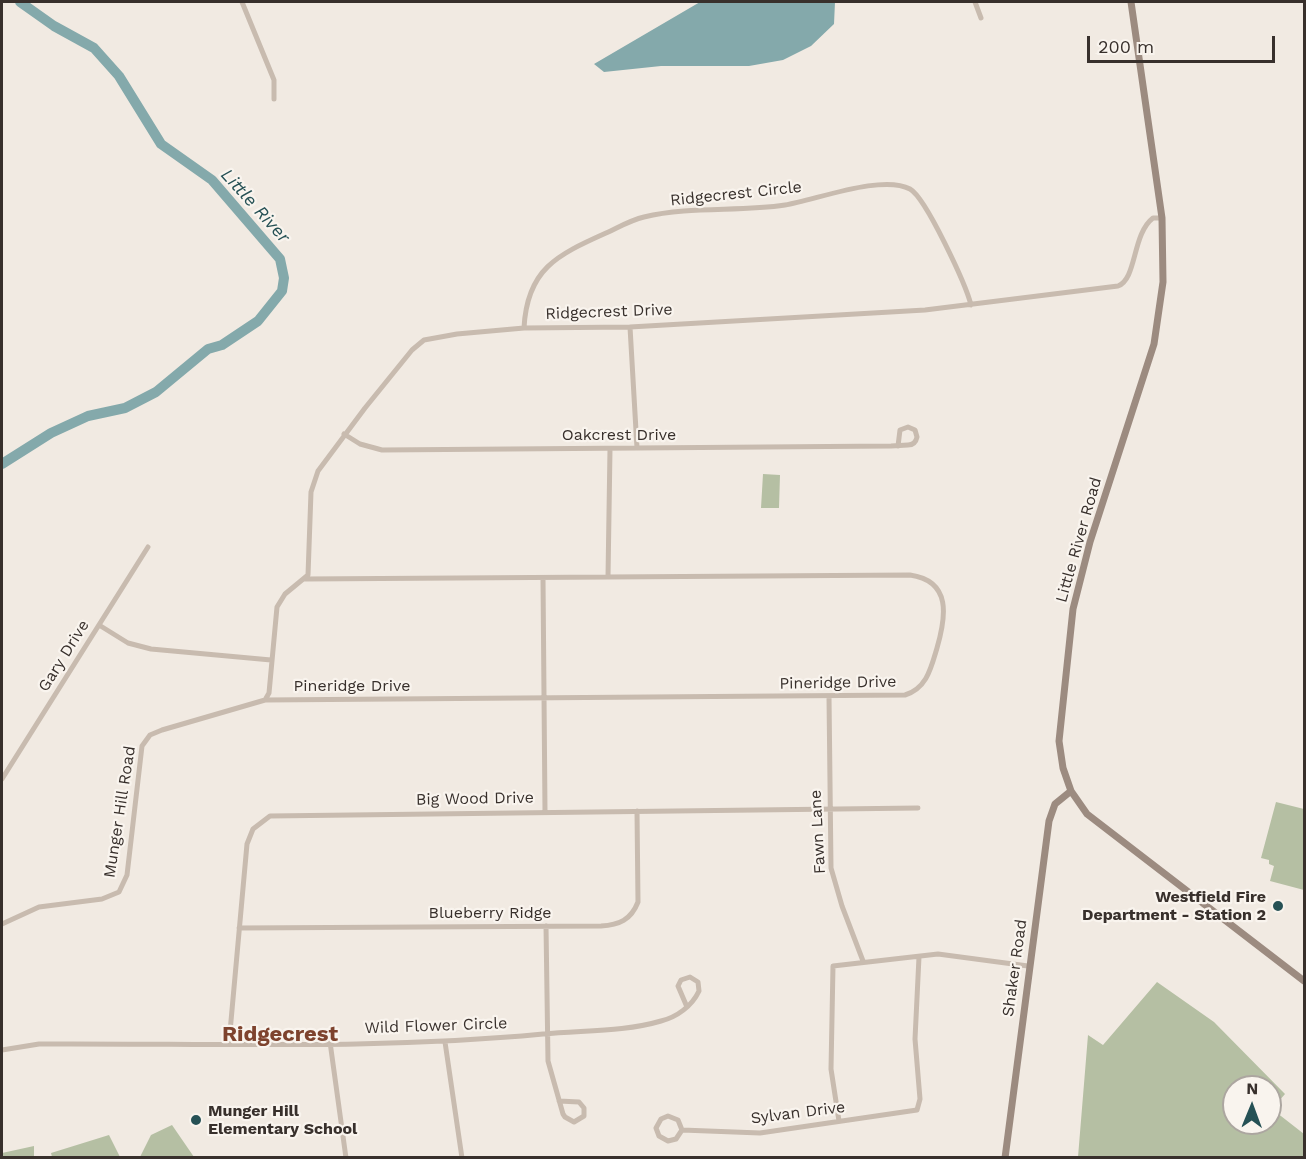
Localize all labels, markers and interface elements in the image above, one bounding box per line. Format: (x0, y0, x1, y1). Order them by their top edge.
scale bar (1090, 24, 1278, 62)
text: 200 m (1098, 36, 1154, 57)
water label: Little River (216, 164, 294, 248)
street label: Ridgecrest Circle (669, 178, 803, 210)
street label: Ridgecrest Drive (545, 300, 673, 324)
street label: Oakcrest Drive (562, 425, 676, 445)
street label: Little River Road (1052, 475, 1106, 605)
street label: Gary Drive (34, 617, 94, 695)
street label: Pineridge Drive (779, 672, 897, 694)
street label: Pineridge Drive (294, 676, 410, 696)
street label: Munger Hill Road (100, 745, 140, 879)
street label: Big Wood Drive (416, 788, 534, 810)
street label: Fawn Lane (806, 789, 830, 875)
place label: Westfield Fire Department - Station 2 (1082, 887, 1266, 925)
marker: Westfield Fire Department - Station 2 (1271, 899, 1285, 913)
street label: Blueberry Ridge (428, 903, 552, 923)
street label: Shaker Road (999, 918, 1031, 1018)
street label: Wild Flower Circle (364, 1014, 508, 1038)
district label: Ridgecrest (222, 1022, 338, 1048)
north arrow (1222, 1075, 1282, 1135)
text: N (1246, 1079, 1258, 1098)
street label: Sylvan Drive (750, 1098, 846, 1128)
place label: Munger Hill Elementary School (208, 1101, 357, 1139)
marker: Munger Hill Elementary School (189, 1113, 203, 1127)

